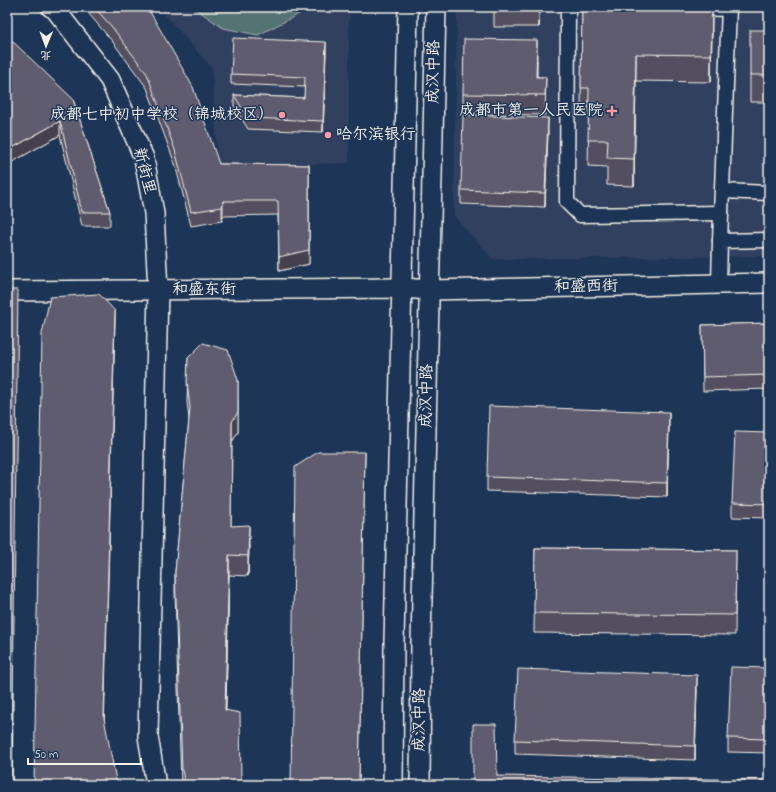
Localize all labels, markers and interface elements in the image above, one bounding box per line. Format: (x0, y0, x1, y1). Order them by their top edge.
north arrow (26, 26, 66, 66)
street label: 成汉中路 (421, 40, 447, 104)
text: 北 (40, 47, 51, 63)
place label: 成都市第一人民医院 (459, 99, 603, 123)
place label: 成都七中初中学校（锦城校区） (50, 103, 274, 127)
marker: 成都市第一人民医院 (606, 105, 618, 117)
marker: 成都七中初中学校（锦城校区） (277, 110, 287, 120)
place label: 哈尔滨银行 (336, 123, 416, 147)
marker: 哈尔滨银行 (323, 130, 333, 140)
street label: 新街里 (127, 145, 161, 197)
street label: 和盛西街 (554, 274, 618, 300)
street label: 和盛东街 (172, 278, 236, 302)
street label: 成汉中路 (414, 364, 440, 428)
street label: 成汉中路 (408, 688, 432, 752)
scale bar (28, 740, 141, 766)
text: 50 m (34, 746, 58, 764)

